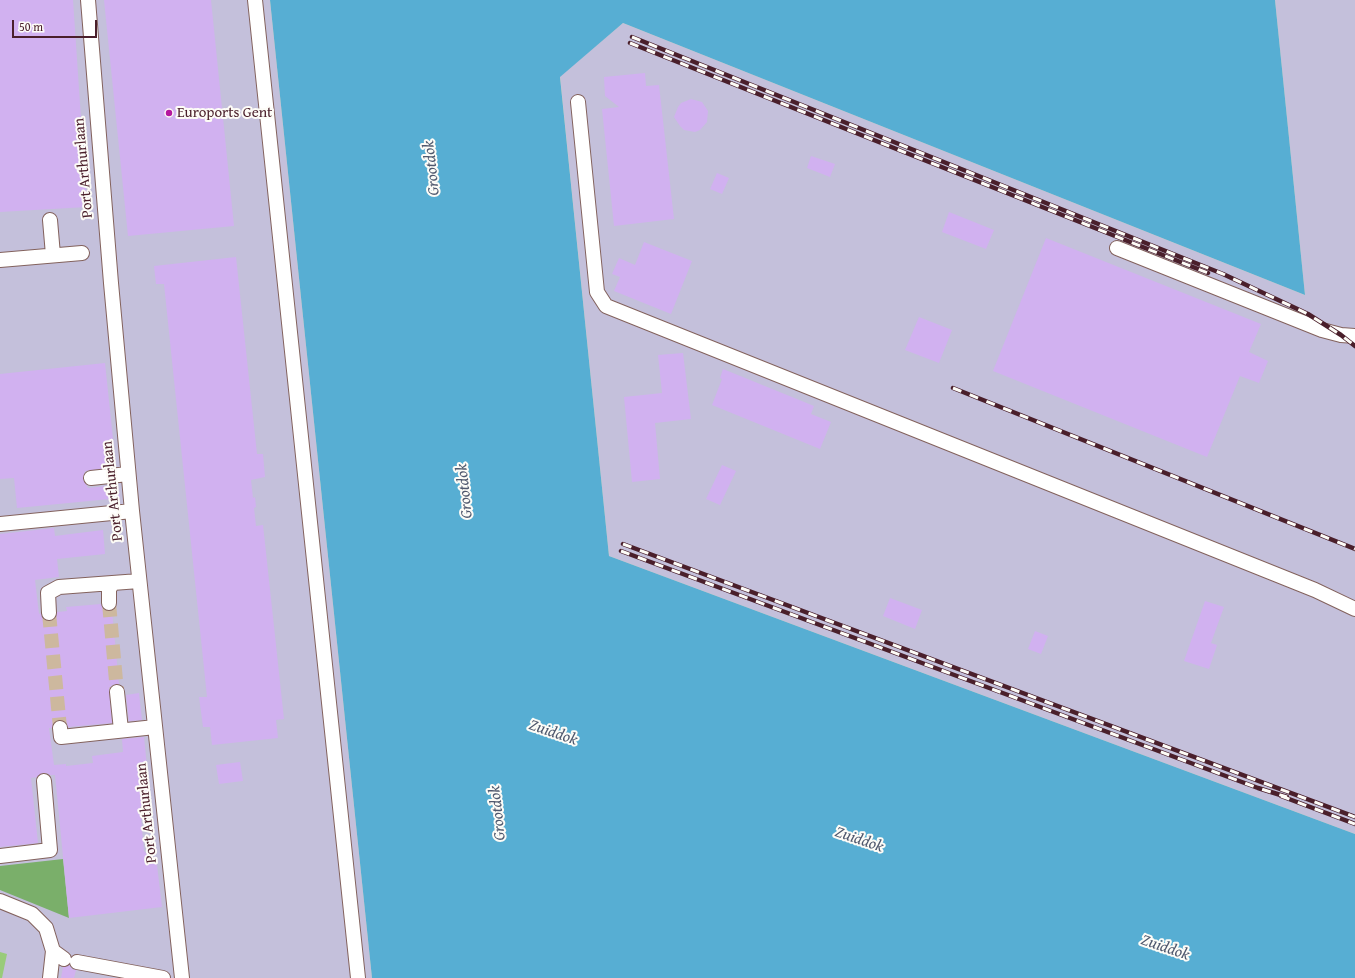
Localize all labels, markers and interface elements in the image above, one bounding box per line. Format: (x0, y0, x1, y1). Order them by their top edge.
scale bar (14, 12, 99, 38)
text: 50 m (19, 18, 43, 35)
place label: Euroports Gent (177, 104, 272, 122)
marker: Euroports Gent (164, 108, 174, 118)
street label: Port Arthurlaan (71, 117, 97, 219)
water label: Grootdok (420, 140, 444, 196)
street label: Port Arthurlaan (99, 440, 127, 542)
water label: Grootdok (453, 463, 477, 519)
water label: Zuiddok (526, 716, 580, 750)
street label: Port Arthurlaan (133, 762, 161, 864)
water label: Grootdok (486, 785, 510, 841)
water label: Zuiddok (832, 823, 886, 857)
water label: Zuiddok (1138, 931, 1192, 965)

